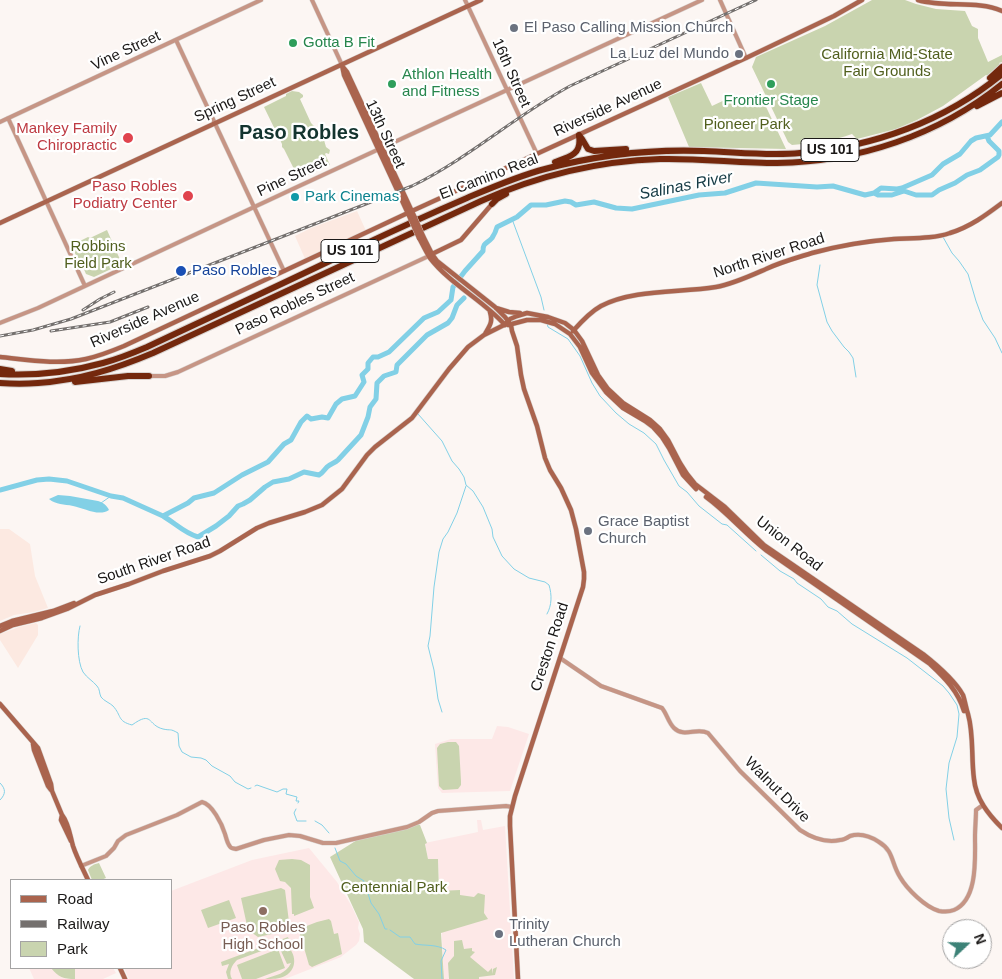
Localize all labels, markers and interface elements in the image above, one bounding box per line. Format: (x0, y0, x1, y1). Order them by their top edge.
place label: El Paso Calling Mission Church (524, 19, 733, 37)
marker: El Paso Calling Mission Church (508, 22, 520, 34)
street label: Vine Street (89, 27, 163, 75)
place label: Gotta B Fit (303, 34, 375, 52)
street label: 16th Street (488, 36, 534, 110)
marker: Gotta B Fit (287, 37, 299, 49)
place label: La Luz del Mundo (610, 45, 729, 63)
park label: California Mid-State Fair Grounds (821, 46, 953, 81)
marker: La Luz del Mundo (733, 48, 745, 60)
place label: Athlon Health and Fitness (402, 66, 492, 101)
street label: Spring Street (192, 73, 278, 127)
street label: Riverside Avenue (551, 75, 665, 141)
marker: Athlon Health and Fitness (386, 78, 398, 90)
marker: Frontier Stage (765, 78, 777, 90)
place label: Frontier Stage (723, 92, 819, 110)
street label: 13th Street (361, 97, 409, 171)
park label: Pioneer Park (704, 116, 790, 134)
place label: Mankey Family Chiropractic (16, 120, 117, 155)
district label: Paso Robles (239, 121, 359, 145)
marker: Mankey Family Chiropractic (121, 131, 135, 145)
road number: US 101 (801, 138, 859, 162)
street label: El Camino Real (437, 150, 541, 204)
street label: Pine Street (255, 153, 329, 201)
water label: Salinas River (638, 168, 734, 204)
place label: Paso Robles Podiatry Center (73, 178, 177, 213)
place label: Park Cinemas (305, 188, 399, 206)
marker: Paso Robles Podiatry Center (181, 189, 195, 203)
marker: Park Cinemas (289, 191, 301, 203)
street label: North River Road (711, 230, 827, 282)
park label: Robbins Field Park (64, 238, 132, 273)
road number: US 101 (321, 240, 379, 262)
place label: Paso Robles (192, 262, 277, 280)
marker: Paso Robles (174, 264, 188, 278)
street label: Paso Robles Street (233, 269, 357, 339)
street label: Riverside Avenue (88, 288, 202, 352)
place label: Grace Baptist Church (598, 513, 689, 548)
street label: Union Road (752, 513, 826, 575)
marker: Grace Baptist Church (582, 525, 594, 537)
street label: South River Road (95, 533, 213, 589)
street label: Creston Road (527, 600, 573, 694)
street label: Walnut Drive (740, 753, 814, 827)
legend (10, 879, 172, 969)
park label: Centennial Park (341, 879, 447, 897)
text: Road (57, 890, 93, 907)
marker: Paso Robles High School (257, 905, 269, 917)
text: Railway (57, 915, 110, 932)
place label: Trinity Lutheran Church (509, 916, 621, 951)
place label: Paso Robles High School (220, 919, 306, 954)
north arrow (942, 919, 992, 969)
marker: Trinity Lutheran Church (493, 928, 505, 940)
text: N (971, 931, 989, 947)
text: Park (57, 940, 88, 957)

